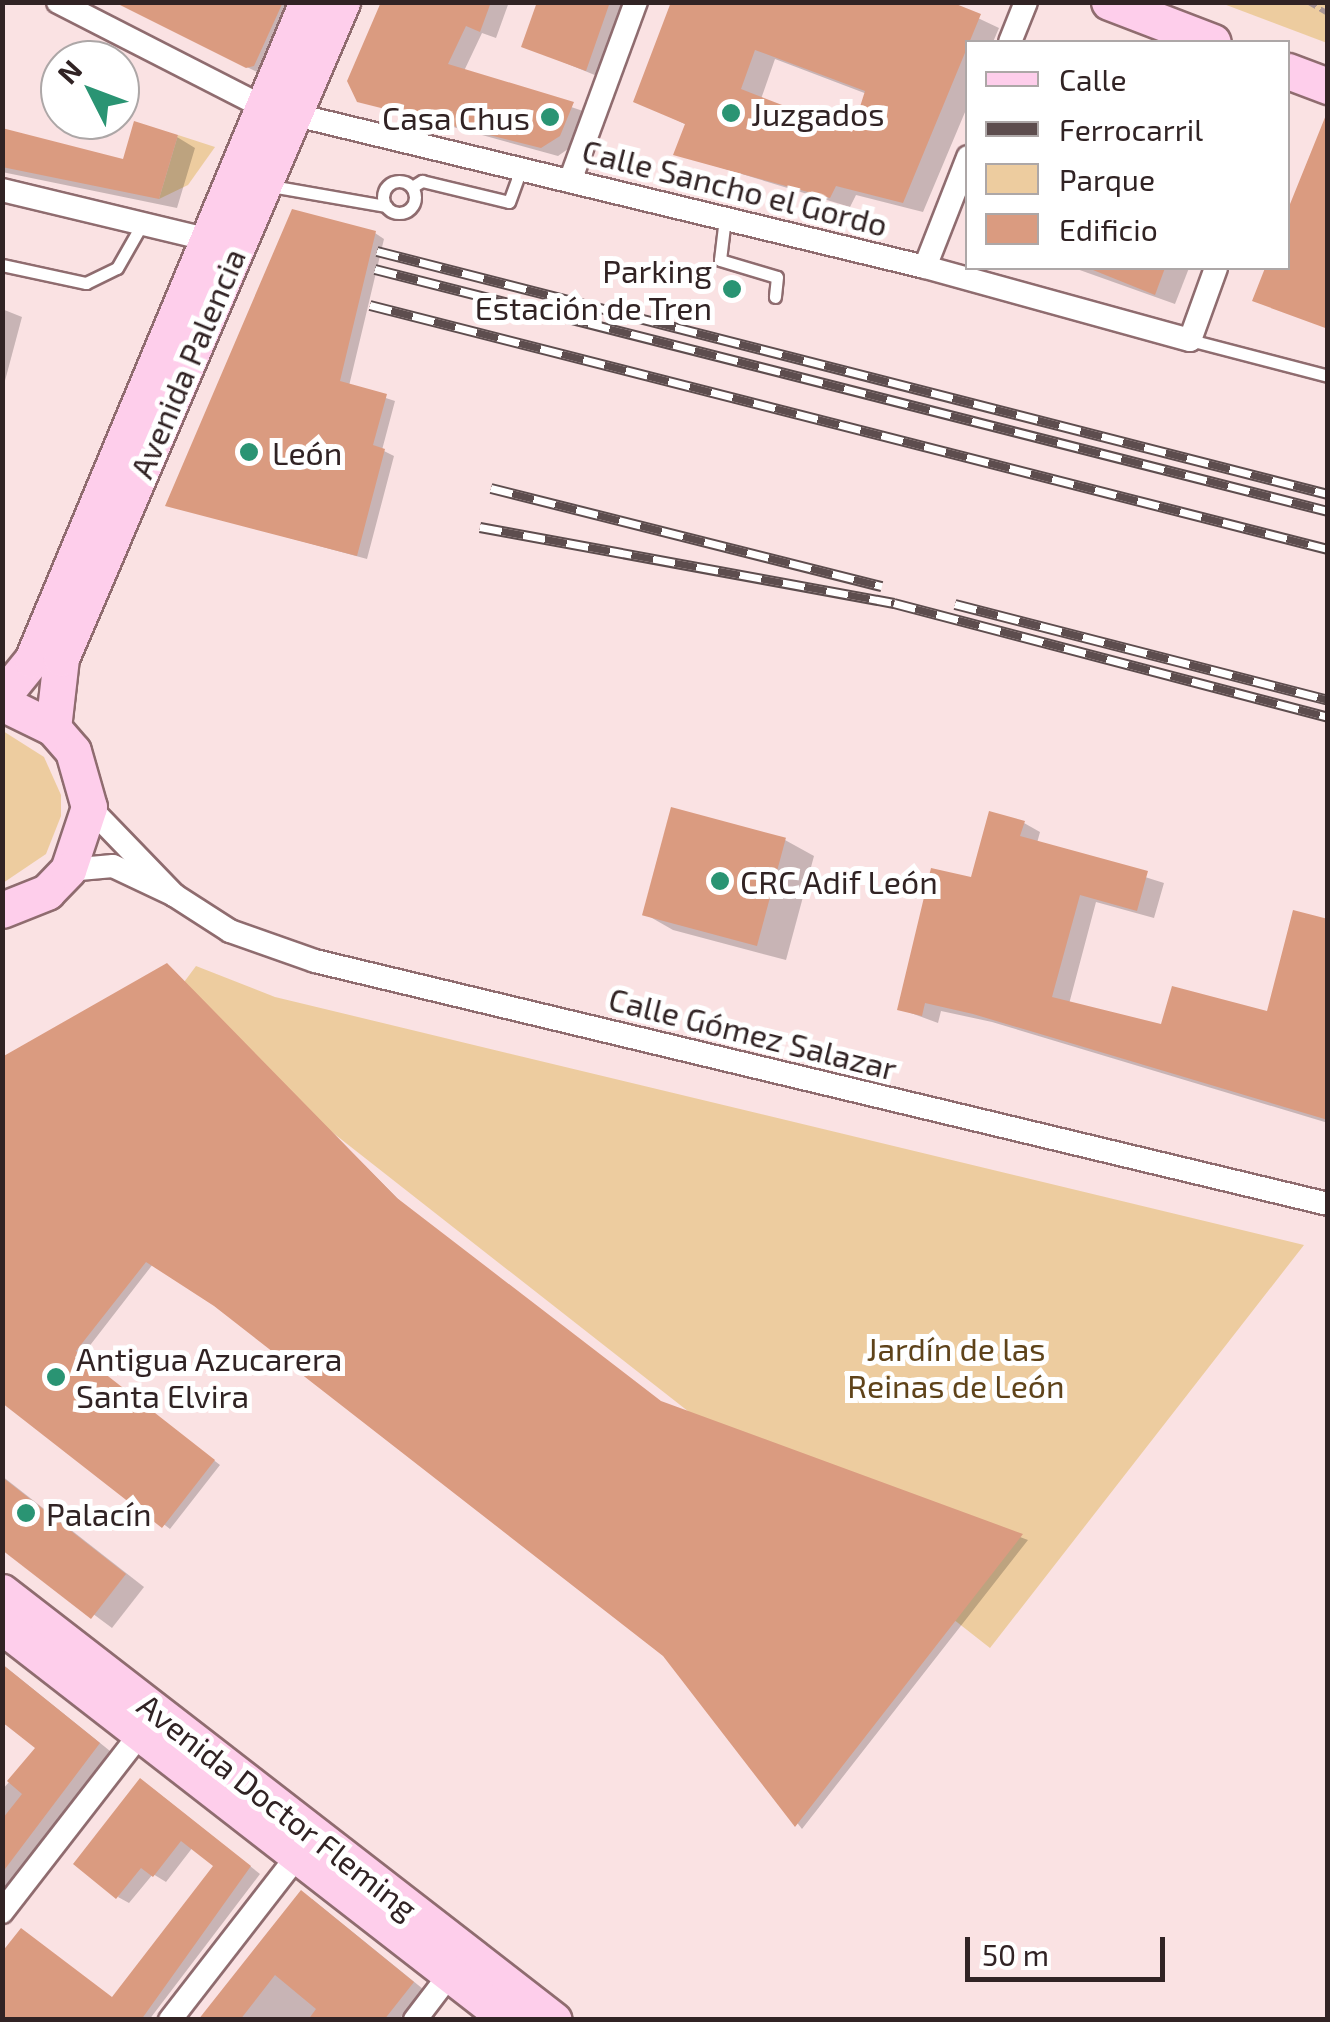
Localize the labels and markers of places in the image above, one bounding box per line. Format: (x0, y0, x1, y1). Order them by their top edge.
place label: Juzgados (751, 94, 884, 132)
place label: Casa Chus (382, 98, 530, 136)
marker: Juzgados (720, 102, 742, 124)
marker: Casa Chus (539, 106, 561, 128)
place label: Parking Estación de Tren (474, 252, 712, 327)
marker: Parking Estación de Tren (721, 278, 743, 300)
place label: León (272, 433, 342, 471)
marker: León (236, 439, 262, 465)
place label: CRC Adif León (740, 862, 939, 900)
marker: CRC Adif León (709, 870, 731, 892)
place label: Antigua Azucarera Santa Elvira (76, 1340, 343, 1415)
marker: Antigua Azucarera Santa Elvira (45, 1366, 67, 1388)
place label: Palacín (46, 1494, 152, 1532)
marker: Palacín (15, 1502, 37, 1524)

